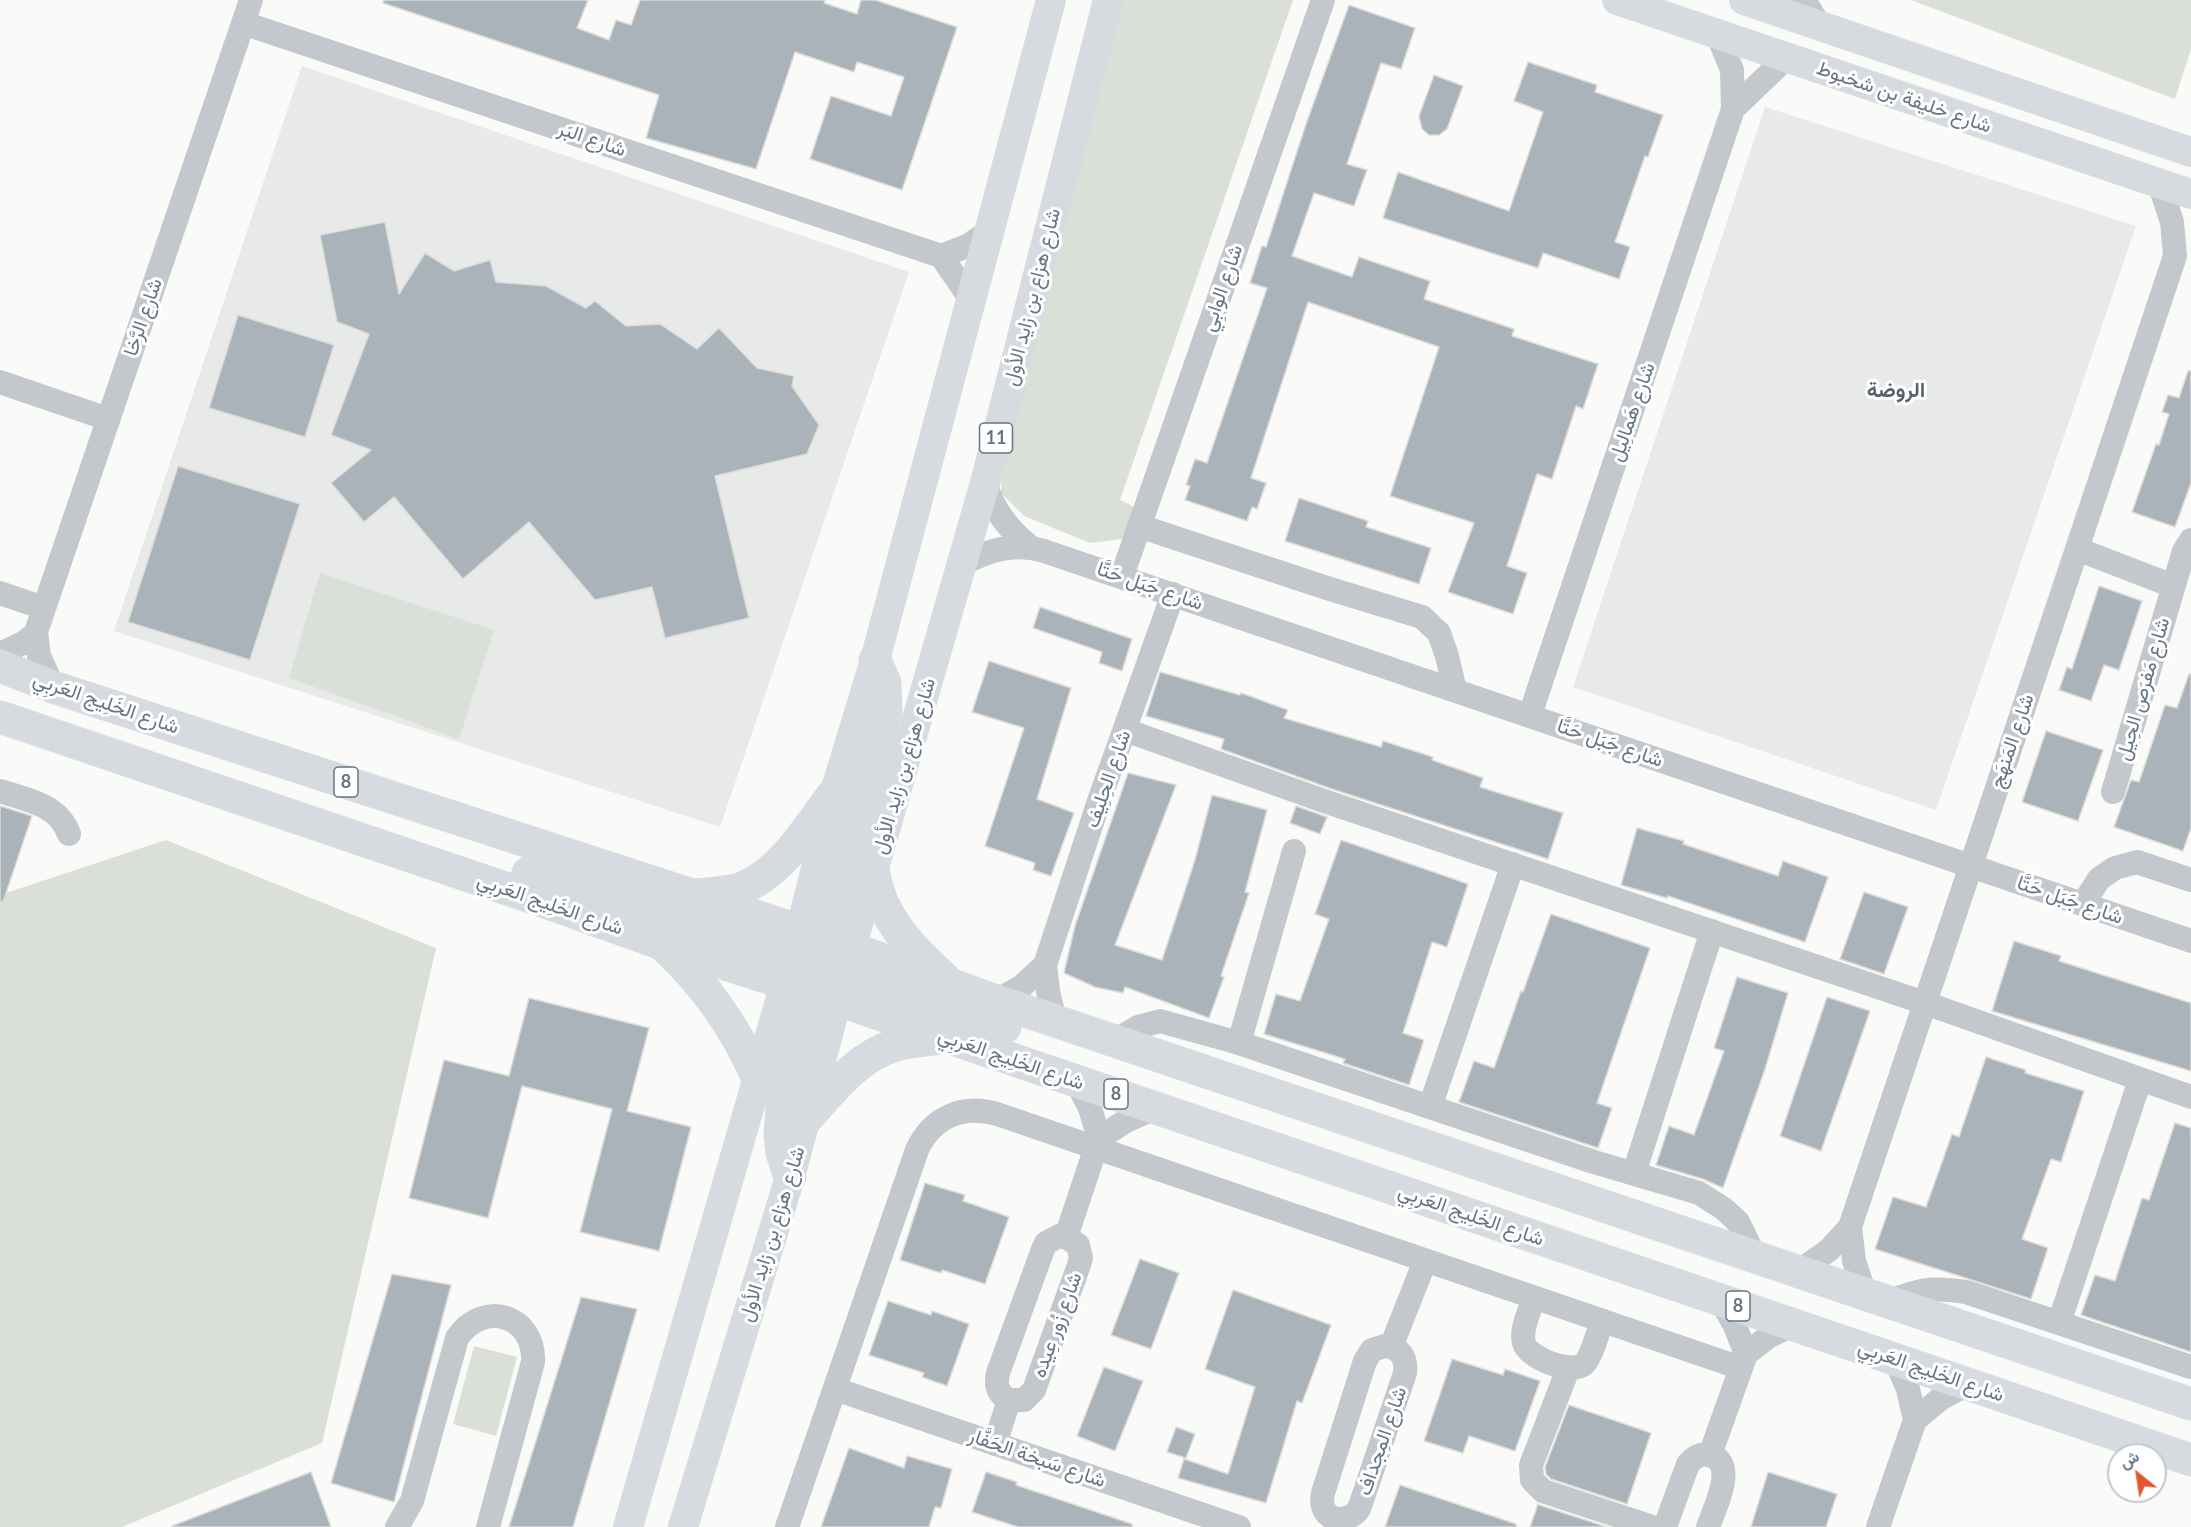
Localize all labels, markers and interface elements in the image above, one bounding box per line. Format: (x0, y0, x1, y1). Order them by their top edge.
street label: شارع خليفة بن شخبوط (1813, 56, 1995, 138)
street label: شارع البَر (555, 116, 629, 162)
street label: شارع هزاع بن زايد الأول (998, 206, 1066, 388)
street label: شارع الوابِي (1196, 242, 1248, 334)
street label: شارع الرَّخا (119, 275, 167, 359)
street label: شارع هَمالِيل (1604, 359, 1660, 465)
district label: الروضة (1867, 377, 1925, 403)
road number: 11 (980, 423, 1012, 453)
street label: شارع جَبَل حَتَّا (1094, 557, 1206, 615)
street label: شارع مَفرَص الحِيل (2111, 615, 2175, 763)
street label: شارع الخَلِيج العَربِي (30, 667, 182, 739)
street label: شارع هزاع بن زايد الأول (867, 675, 941, 857)
street label: شارع المَنهَج (1985, 691, 2039, 791)
street label: شارع جَبَل حَتَّا (1554, 714, 1666, 772)
street label: شارع الحِلِيف (1080, 727, 1136, 831)
road number: 8 (334, 767, 358, 797)
street label: شارع الخَلِيج العَربِي (474, 868, 626, 940)
street label: شارع جَبَل حَتَّا (2014, 871, 2126, 929)
street label: شارع الخَلِيج العَربِي (935, 1023, 1087, 1095)
road number: 8 (1104, 1079, 1128, 1109)
street label: شارع هزاع بن زايد الأول (734, 1143, 810, 1325)
street label: شارع الخَلِيج العَربِي (1395, 1179, 1547, 1251)
street label: شارع زُور عِيده (1027, 1269, 1087, 1381)
road number: 8 (1726, 1291, 1750, 1321)
street label: شارع الخَلِيج العَربِي (1855, 1335, 2007, 1407)
street label: شارع المِجداف (1352, 1383, 1412, 1499)
street label: شارع سَبخة الحَفَّار (965, 1423, 1109, 1493)
north arrow (2107, 1443, 2167, 1503)
text: ش (2116, 1446, 2142, 1472)

